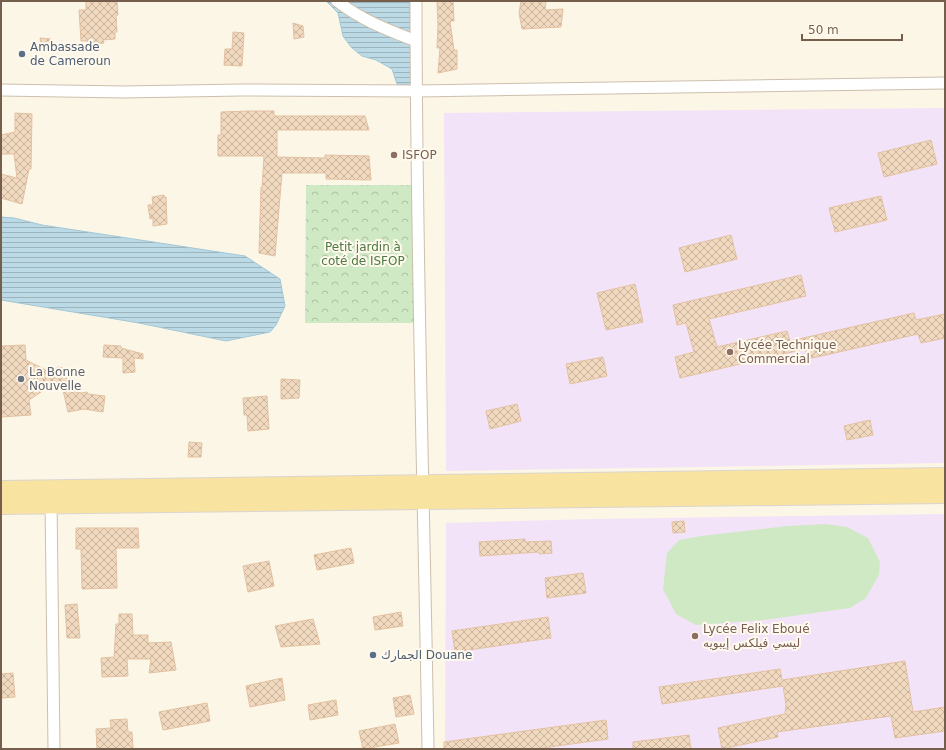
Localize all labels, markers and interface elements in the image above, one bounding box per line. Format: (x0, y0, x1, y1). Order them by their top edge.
scale bar (802, 16, 902, 42)
text: 50 m (808, 23, 839, 37)
place label: Ambassade de Cameroun (30, 40, 111, 68)
marker: Ambassade de Cameroun (17, 49, 27, 59)
place label: ISFOP (402, 148, 437, 162)
marker: ISFOP (389, 150, 399, 160)
park label: Petit jardin à coté de ISFOP (321, 240, 405, 268)
place label: Lycée Technique Commercial (738, 338, 836, 366)
marker: Lycée Technique Commercial (725, 347, 735, 357)
place label: La Bonne Nouvelle (29, 365, 85, 393)
marker: La Bonne Nouvelle (16, 374, 26, 384)
place label: Lycée Felix Eboué ليسي فيلكس إيبويه (703, 622, 810, 651)
marker: Lycée Felix Eboué ليسي فيلكس إيبويه (690, 631, 700, 641)
place label: الجمارك Douane (381, 648, 472, 663)
marker: الجمارك Douane (368, 650, 378, 660)

